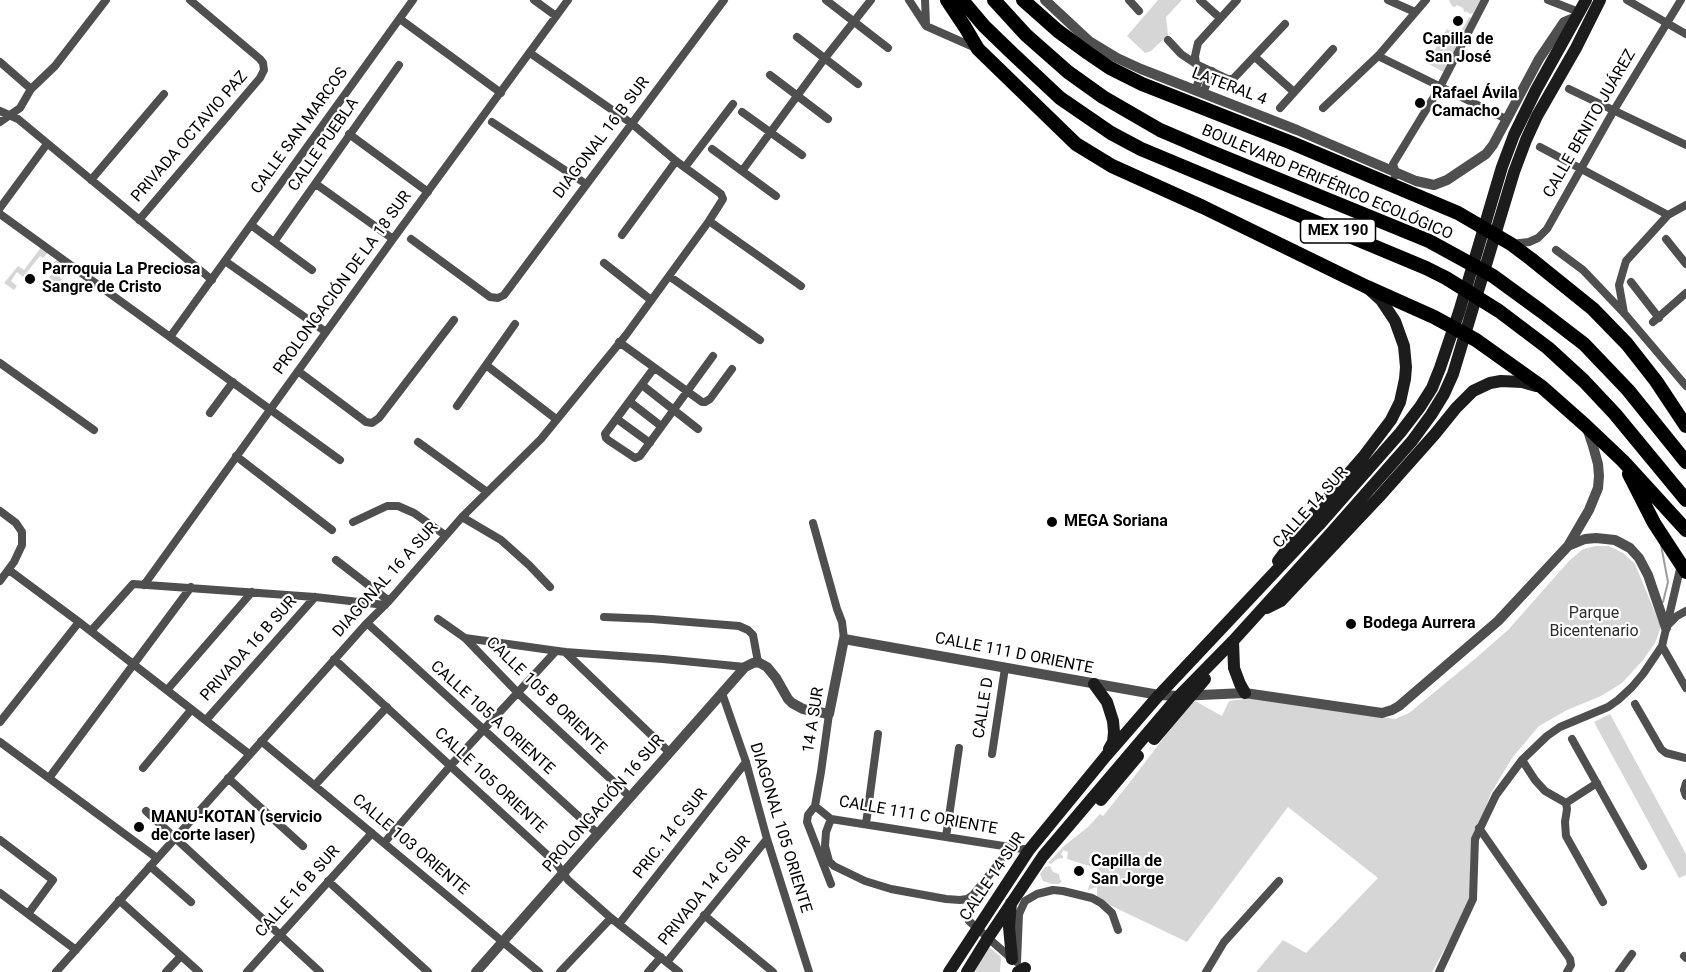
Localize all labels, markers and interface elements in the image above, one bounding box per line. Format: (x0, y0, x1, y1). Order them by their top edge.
marker: Capilla de San José (1451, 14, 1465, 28)
place label: Capilla de San José (1423, 30, 1493, 68)
street label: CALLE BENITO JUÁREZ (1540, 46, 1640, 202)
street label: CALLE SAN MARCOS (248, 64, 352, 198)
street label: LATERAL 4 (1189, 64, 1269, 110)
street label: PRIVADA OCTAVIO PAZ (128, 67, 252, 207)
street label: DIAGONAL 16 B SUR (550, 73, 654, 203)
place label: Rafael Ávila Camacho (1432, 84, 1517, 122)
street label: CALLE PUEBLA (285, 94, 363, 196)
marker: Rafael Ávila Camacho (1413, 96, 1427, 110)
street label: BOULEVARD PERIFÉRICO ECOLÓGICO (1199, 121, 1455, 245)
street label: PROLONGACIÓN DE LA 18 SUR (270, 187, 416, 379)
road number: MEX 190 (1300, 219, 1376, 243)
place label: Parroquia La Preciosa Sangre de Cristo (42, 260, 200, 298)
marker: Parroquia La Preciosa Sangre de Cristo (23, 272, 37, 286)
street label: CALLE 14 SUR (1269, 463, 1353, 553)
place label: MEGA Soriana (1064, 512, 1168, 532)
marker: MEGA Soriana (1045, 515, 1059, 529)
street label: DIAGONAL 16 A SUR (329, 519, 443, 641)
street label: PRIVADA 16 B SUR (197, 593, 301, 705)
park label: Parque Bicentenario (1549, 604, 1639, 642)
place label: Bodega Aurrera (1363, 614, 1476, 634)
marker: Bodega Aurrera (1344, 617, 1358, 631)
street label: CALLE 111 D ORIENTE (933, 629, 1095, 679)
street label: CALLE 105 B ORIENTE (482, 633, 610, 759)
street label: CALLE 105 A ORIENTE (426, 657, 558, 779)
street label: CALLE D (970, 676, 998, 740)
street label: 14 A SUR (799, 686, 829, 754)
street label: CALLE 105 ORIENTE (430, 724, 550, 838)
street label: PROLONGACIÓN 16 SUR (539, 731, 669, 877)
street label: DIAGONAL 105 ORIENTE (745, 741, 815, 915)
street label: PRIC. 14 C SUR (630, 785, 712, 883)
street label: CALLE 103 ORIENTE (348, 791, 472, 899)
street label: CALLE 111 C ORIENTE (837, 793, 999, 839)
place label: MANU-KOTAN (servicio de corte laser) (151, 808, 322, 846)
marker: MANU-KOTAN (servicio de corte laser) (132, 820, 146, 834)
street label: CALLE 14 SUR (956, 829, 1030, 925)
street label: PRIVADA 14 C SUR (655, 832, 755, 950)
street label: CALLE 16 B SUR (252, 842, 344, 942)
place label: Capilla de San Jorge (1091, 852, 1164, 890)
marker: Capilla de San Jorge (1072, 864, 1086, 878)

